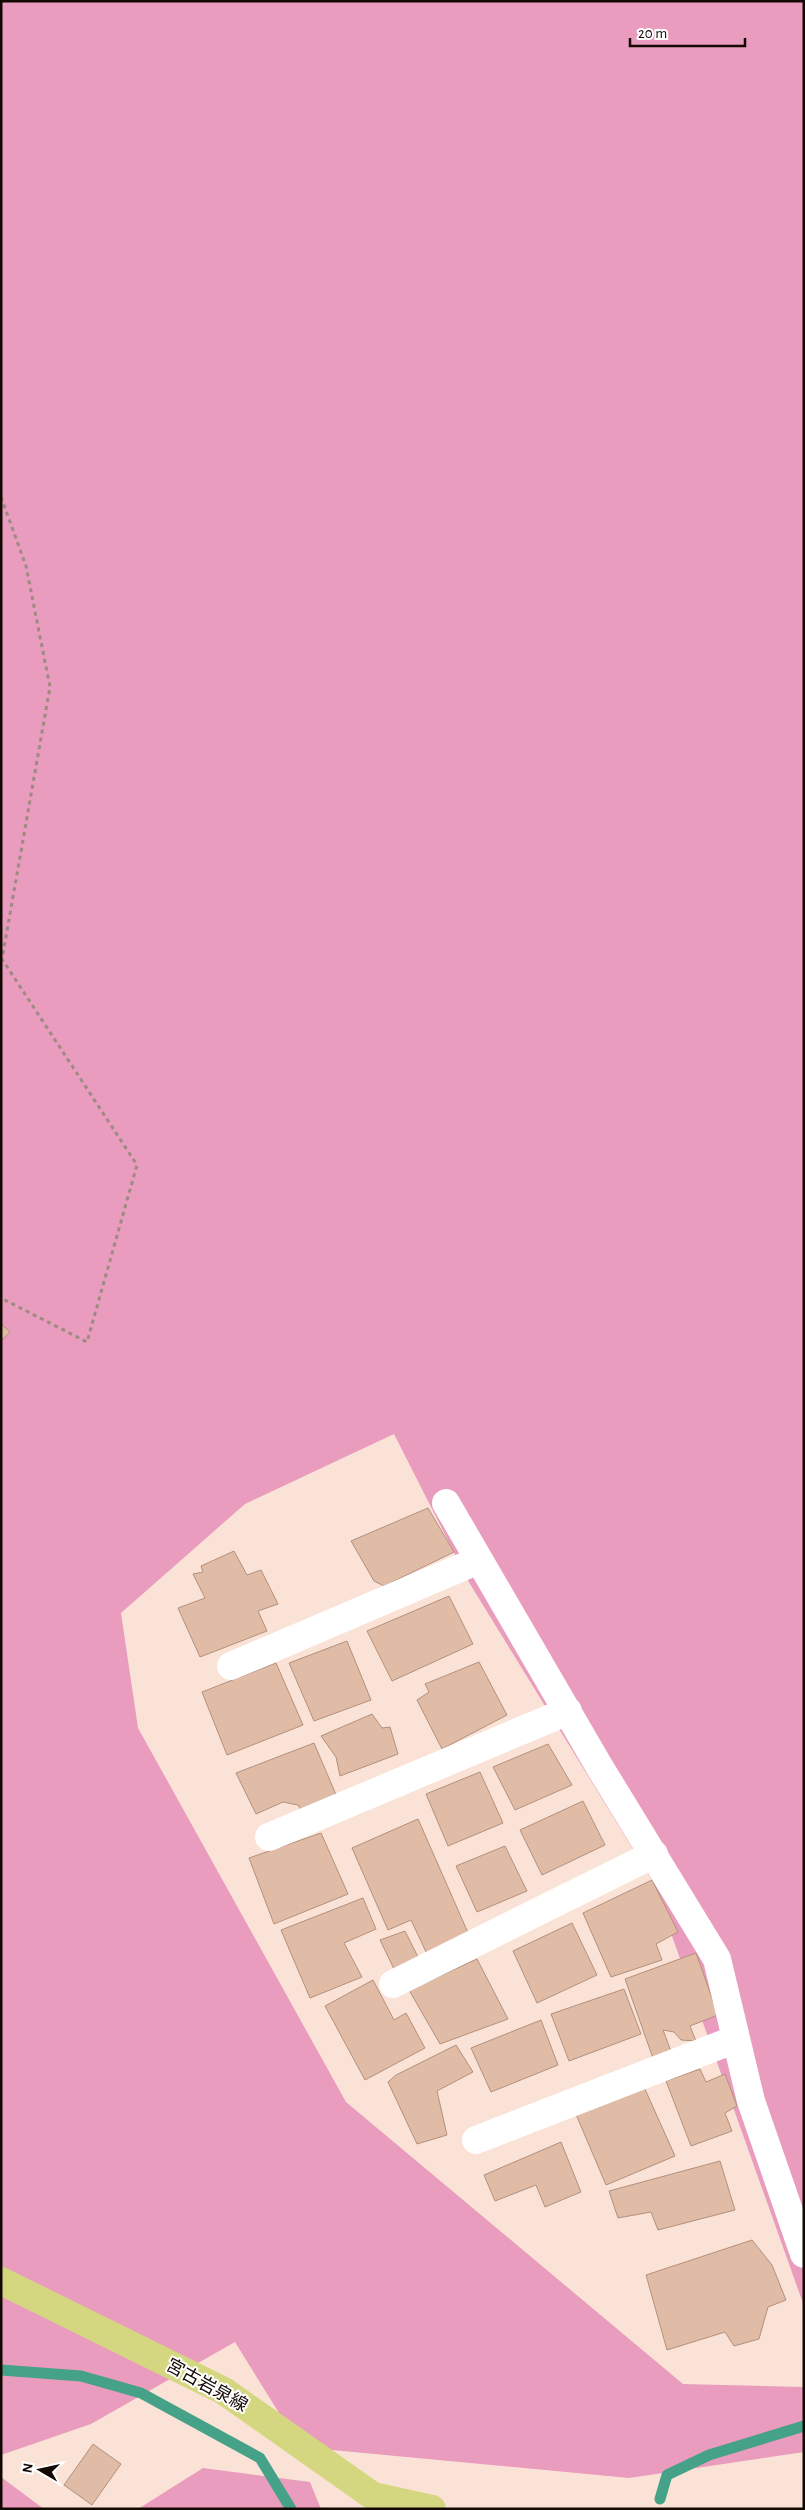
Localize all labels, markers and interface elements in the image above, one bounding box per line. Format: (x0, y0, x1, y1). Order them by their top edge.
scale bar (630, 15, 745, 47)
text: 20 m (638, 26, 667, 41)
street label: 宮古岩泉線 (163, 2354, 251, 2416)
north arrow (15, 2445, 65, 2495)
text: N (20, 2462, 36, 2474)

